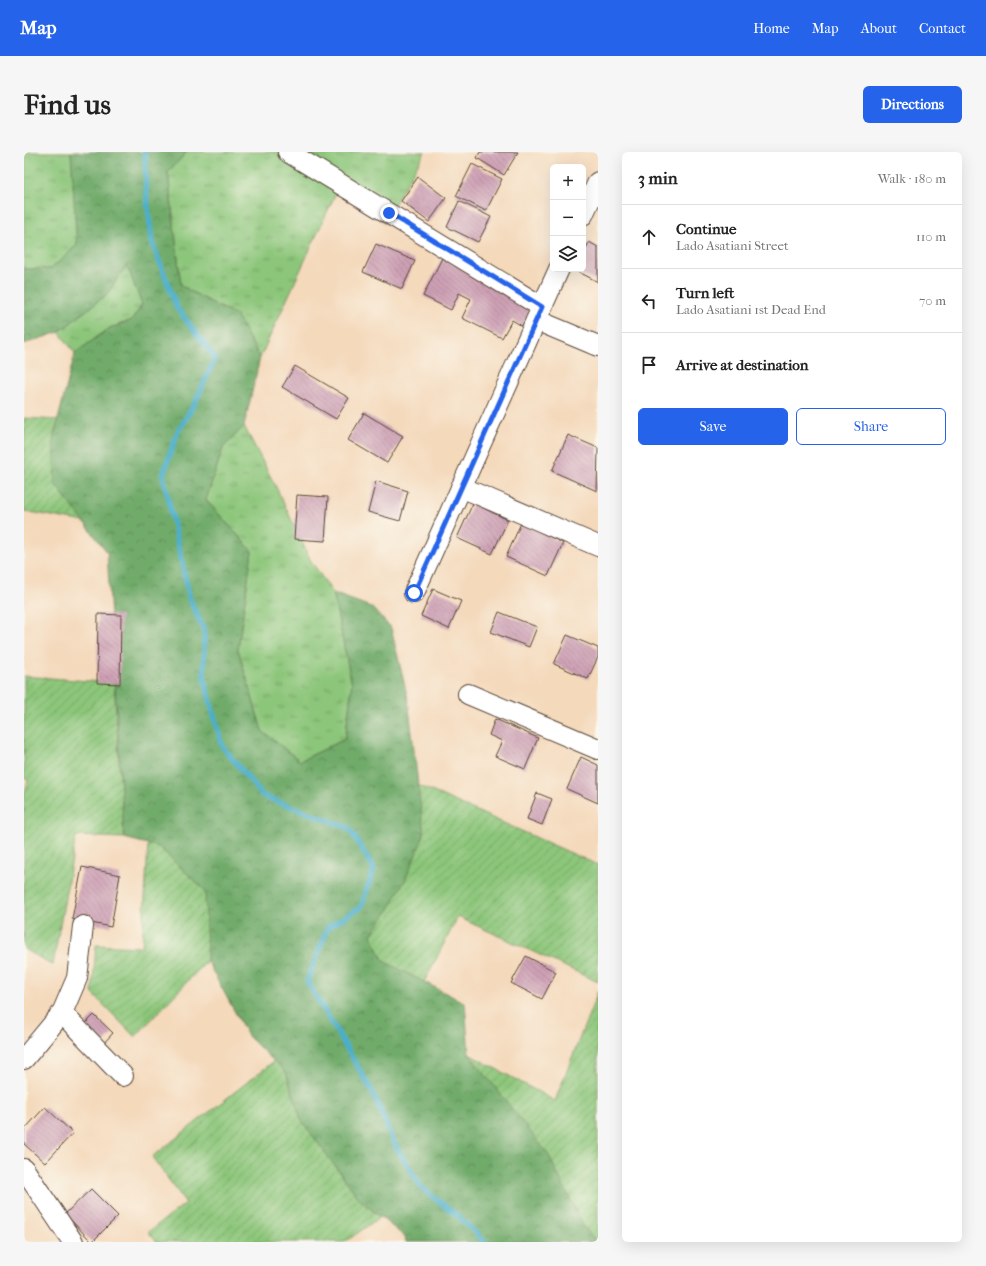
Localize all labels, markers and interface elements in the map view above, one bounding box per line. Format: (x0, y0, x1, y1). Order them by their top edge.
text: Map (20, 17, 56, 39)
text: Home (753, 20, 790, 37)
text: Map (812, 20, 839, 37)
text: About (861, 20, 897, 37)
text: Contact (919, 20, 966, 37)
button: Directions (863, 86, 962, 123)
text: Find us (24, 88, 111, 121)
map controls (550, 164, 586, 272)
button: + (550, 164, 586, 200)
text: 3 min (638, 168, 678, 188)
text: Walk · 180 m (878, 171, 946, 186)
button: − (550, 200, 586, 236)
route end (380, 204, 398, 222)
text: Continue (676, 220, 736, 238)
icon: ahead (638, 226, 660, 248)
text: 110 m (916, 229, 946, 244)
button: layers (550, 236, 586, 272)
text: Lado Asatiani Street (676, 238, 789, 253)
text: Turn left (676, 284, 734, 302)
icon: left (638, 290, 660, 312)
text: 70 m (919, 293, 946, 308)
text: Lado Asatiani 1st Dead End (676, 302, 826, 317)
icon: arrive (638, 354, 660, 376)
text: Arrive at destination (676, 356, 808, 374)
button: Save (638, 408, 788, 445)
button: Share (796, 408, 946, 445)
route start (405, 584, 423, 602)

